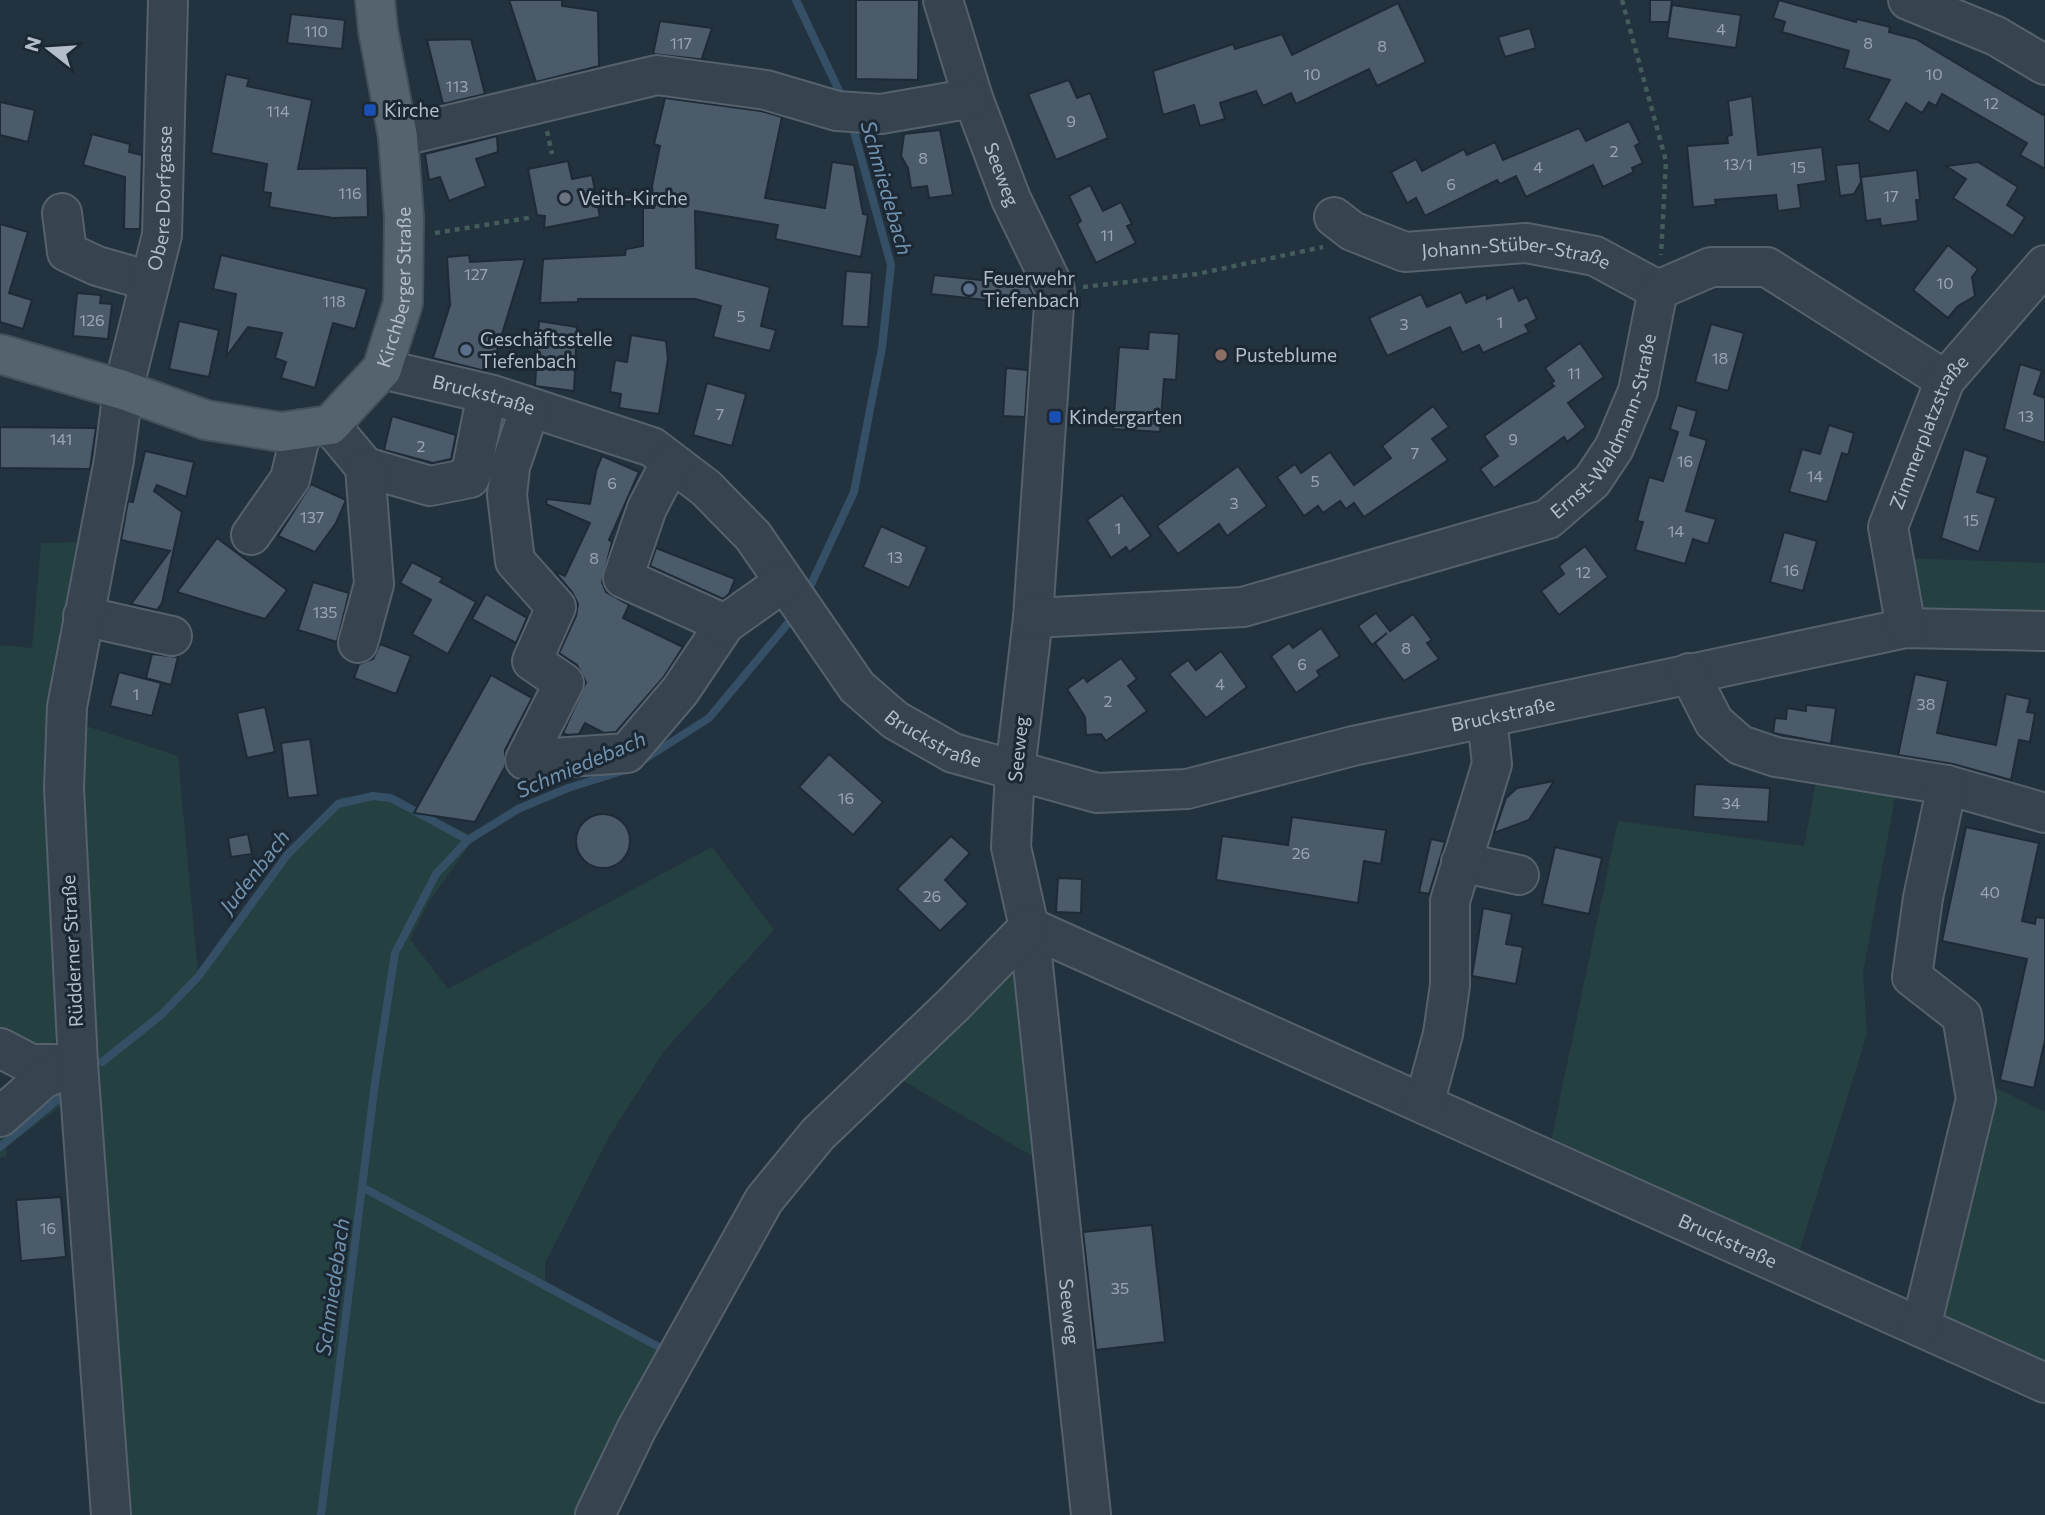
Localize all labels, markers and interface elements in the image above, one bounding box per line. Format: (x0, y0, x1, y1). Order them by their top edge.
north arrow (14, 14, 84, 84)
house number: 4 (1716, 19, 1726, 38)
house number: 110 (304, 21, 328, 40)
house number: 117 (670, 33, 692, 52)
house number: 8 (1863, 33, 1873, 52)
text: N (19, 34, 45, 54)
house number: 8 (1377, 36, 1387, 55)
house number: 10 (1303, 64, 1321, 83)
house number: 10 (1925, 64, 1943, 83)
house number: 113 (446, 76, 468, 95)
house number: 12 (1983, 93, 1999, 112)
place label: Kirche (384, 98, 439, 121)
house number: 114 (266, 101, 290, 120)
marker: Kirche (362, 102, 378, 118)
house number: 9 (1066, 111, 1076, 130)
water label: Schmiedebach (856, 118, 919, 258)
street label: Obere Dorfgasse (142, 125, 176, 273)
street label: Seeweg (980, 139, 1025, 210)
house number: 2 (1610, 141, 1619, 160)
house number: 8 (918, 148, 928, 167)
house number: 13/1 (1723, 154, 1753, 173)
house number: 4 (1533, 157, 1543, 176)
house number: 15 (1790, 157, 1806, 176)
house number: 6 (1446, 174, 1456, 193)
house number: 116 (338, 183, 362, 202)
place label: Veith-Kirche (579, 186, 688, 209)
house number: 17 (1883, 186, 1899, 205)
marker: Veith-Kirche (557, 190, 573, 206)
street label: Kirchberger Straße (371, 206, 415, 370)
house number: 11 (1100, 225, 1114, 244)
street label: Johann-Stüber-Straße (1421, 231, 1615, 273)
house number: 127 (464, 264, 488, 283)
place label: Feuerwehr Tiefenbach (983, 266, 1079, 311)
house number: 10 (1936, 273, 1954, 292)
marker: Feuerwehr Tiefenbach (961, 281, 977, 297)
house number: 118 (322, 291, 346, 310)
house number: 5 (736, 306, 746, 325)
house number: 126 (79, 310, 105, 329)
house number: 1 (1497, 312, 1503, 331)
house number: 3 (1399, 314, 1409, 333)
place label: Geschäftsstelle Tiefenbach (480, 327, 613, 372)
street label: Ernst-Waldmann-Straße (1545, 331, 1660, 523)
marker: Geschäftsstelle Tiefenbach (458, 342, 474, 358)
place label: Pusteblume (1235, 343, 1337, 366)
marker: Pusteblume (1213, 347, 1229, 363)
house number: 18 (1712, 348, 1728, 367)
street label: Zimmerplatzstraße (1884, 350, 1972, 512)
house number: 11 (1567, 363, 1581, 382)
street label: Bruckstraße (430, 369, 538, 419)
house number: 7 (716, 404, 724, 423)
place label: Kindergarten (1069, 405, 1182, 428)
house number: 13 (2018, 406, 2034, 425)
marker: Kindergarten (1047, 409, 1063, 425)
house number: 141 (50, 429, 72, 448)
house number: 9 (1508, 429, 1518, 448)
house number: 2 (417, 436, 426, 455)
house number: 7 (1411, 443, 1419, 462)
house number: 16 (1677, 451, 1693, 470)
house number: 14 (1807, 466, 1824, 485)
house number: 5 (1310, 471, 1320, 490)
house number: 6 (607, 473, 617, 492)
house number: 3 (1229, 493, 1239, 512)
house number: 137 (300, 507, 324, 526)
house number: 15 (1963, 510, 1979, 529)
house number: 1 (1115, 518, 1121, 537)
house number: 14 (1668, 521, 1685, 540)
house number: 13 (887, 547, 903, 566)
house number: 8 (589, 548, 599, 567)
house number: 16 (1783, 560, 1799, 579)
house number: 12 (1575, 562, 1591, 581)
house number: 135 (312, 602, 338, 621)
house number: 8 (1401, 638, 1411, 657)
house number: 6 (1297, 654, 1307, 673)
house number: 4 (1215, 674, 1225, 693)
house number: 1 (133, 684, 139, 703)
house number: 2 (1104, 691, 1113, 710)
street label: Bruckstraße (1449, 691, 1557, 736)
house number: 38 (1917, 694, 1935, 713)
street label: Bruckstraße (880, 705, 984, 771)
street label: Seeweg (1003, 715, 1032, 783)
water label: Schmiedebach (512, 725, 649, 802)
house number: 16 (838, 788, 854, 807)
house number: 34 (1722, 793, 1741, 812)
water label: Judenbach (212, 824, 294, 919)
house number: 26 (1292, 843, 1310, 862)
street label: Rüdderner Straße (56, 874, 87, 1028)
house number: 40 (1980, 882, 2000, 901)
house number: 26 (923, 886, 941, 905)
street label: Bruckstraße (1675, 1208, 1781, 1272)
water label: Schmiedebach (309, 1216, 354, 1357)
house number: 16 (40, 1218, 56, 1237)
street label: Seeweg (1055, 1277, 1085, 1346)
house number: 35 (1111, 1278, 1129, 1297)

